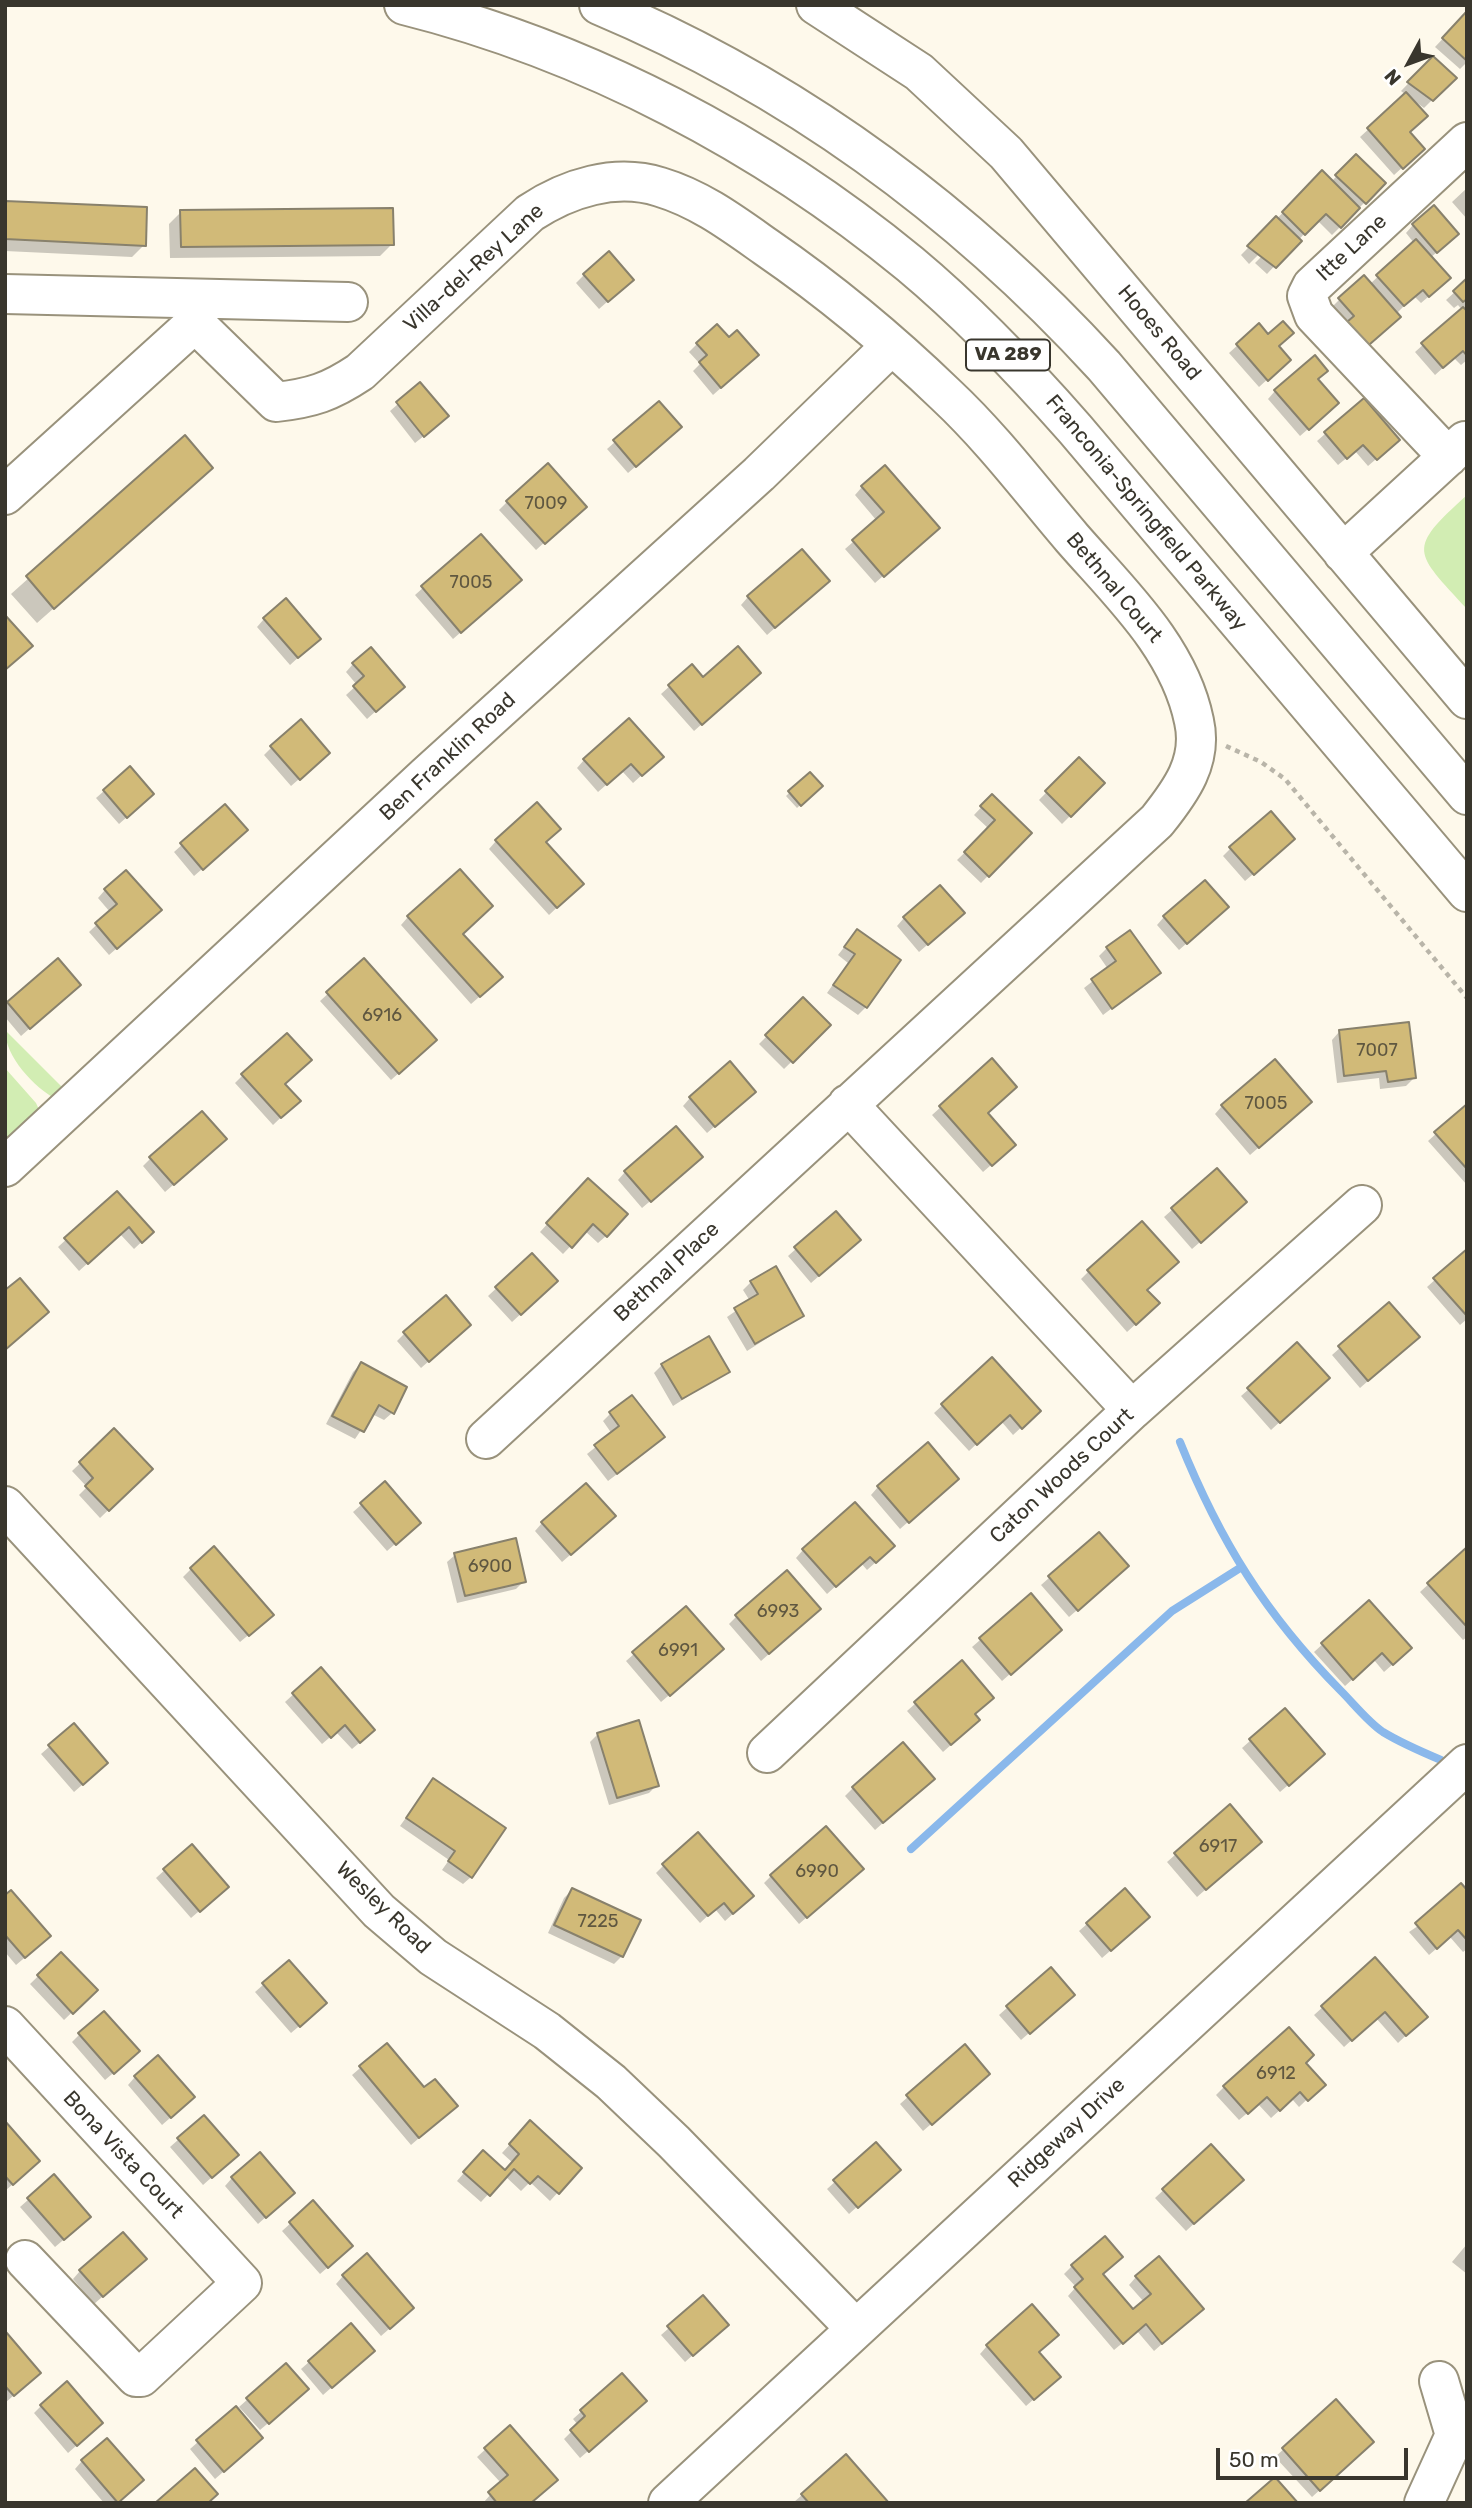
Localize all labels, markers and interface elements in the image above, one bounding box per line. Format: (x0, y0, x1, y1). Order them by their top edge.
north arrow (1374, 28, 1444, 98)
text: N (1380, 64, 1406, 90)
street label: Villa-del-Rey Lane (399, 199, 549, 337)
street label: Itte Lane (1312, 209, 1392, 287)
street label: Hooes Road (1112, 280, 1206, 386)
road number: VA 289 (966, 340, 1050, 370)
street label: Franconia-Springfield Parkway (1040, 390, 1252, 636)
house number: 7009 (525, 493, 567, 515)
street label: Bethnal Court (1061, 528, 1167, 648)
house number: 7005 (450, 572, 492, 594)
street label: Ben Franklin Road (375, 688, 521, 826)
house number: 6916 (362, 1005, 402, 1027)
house number: 7007 (1356, 1040, 1398, 1062)
house number: 7005 (1245, 1093, 1287, 1115)
street label: Bethnal Place (609, 1217, 725, 1327)
street label: Caton Woods Court (985, 1403, 1139, 1549)
house number: 6900 (468, 1556, 512, 1578)
house number: 6993 (757, 1601, 799, 1623)
house number: 6991 (658, 1640, 698, 1662)
house number: 6917 (1199, 1836, 1237, 1858)
street label: Wesley Road (330, 1857, 436, 1959)
house number: 6990 (795, 1861, 839, 1883)
house number: 7225 (577, 1911, 619, 1933)
house number: 6912 (1256, 2063, 1296, 2085)
street label: Ridgeway Drive (1003, 2072, 1131, 2194)
street label: Bona Vista Court (58, 2086, 188, 2224)
scale bar (1220, 2434, 1412, 2478)
text: 50 m (1229, 2447, 1279, 2472)

